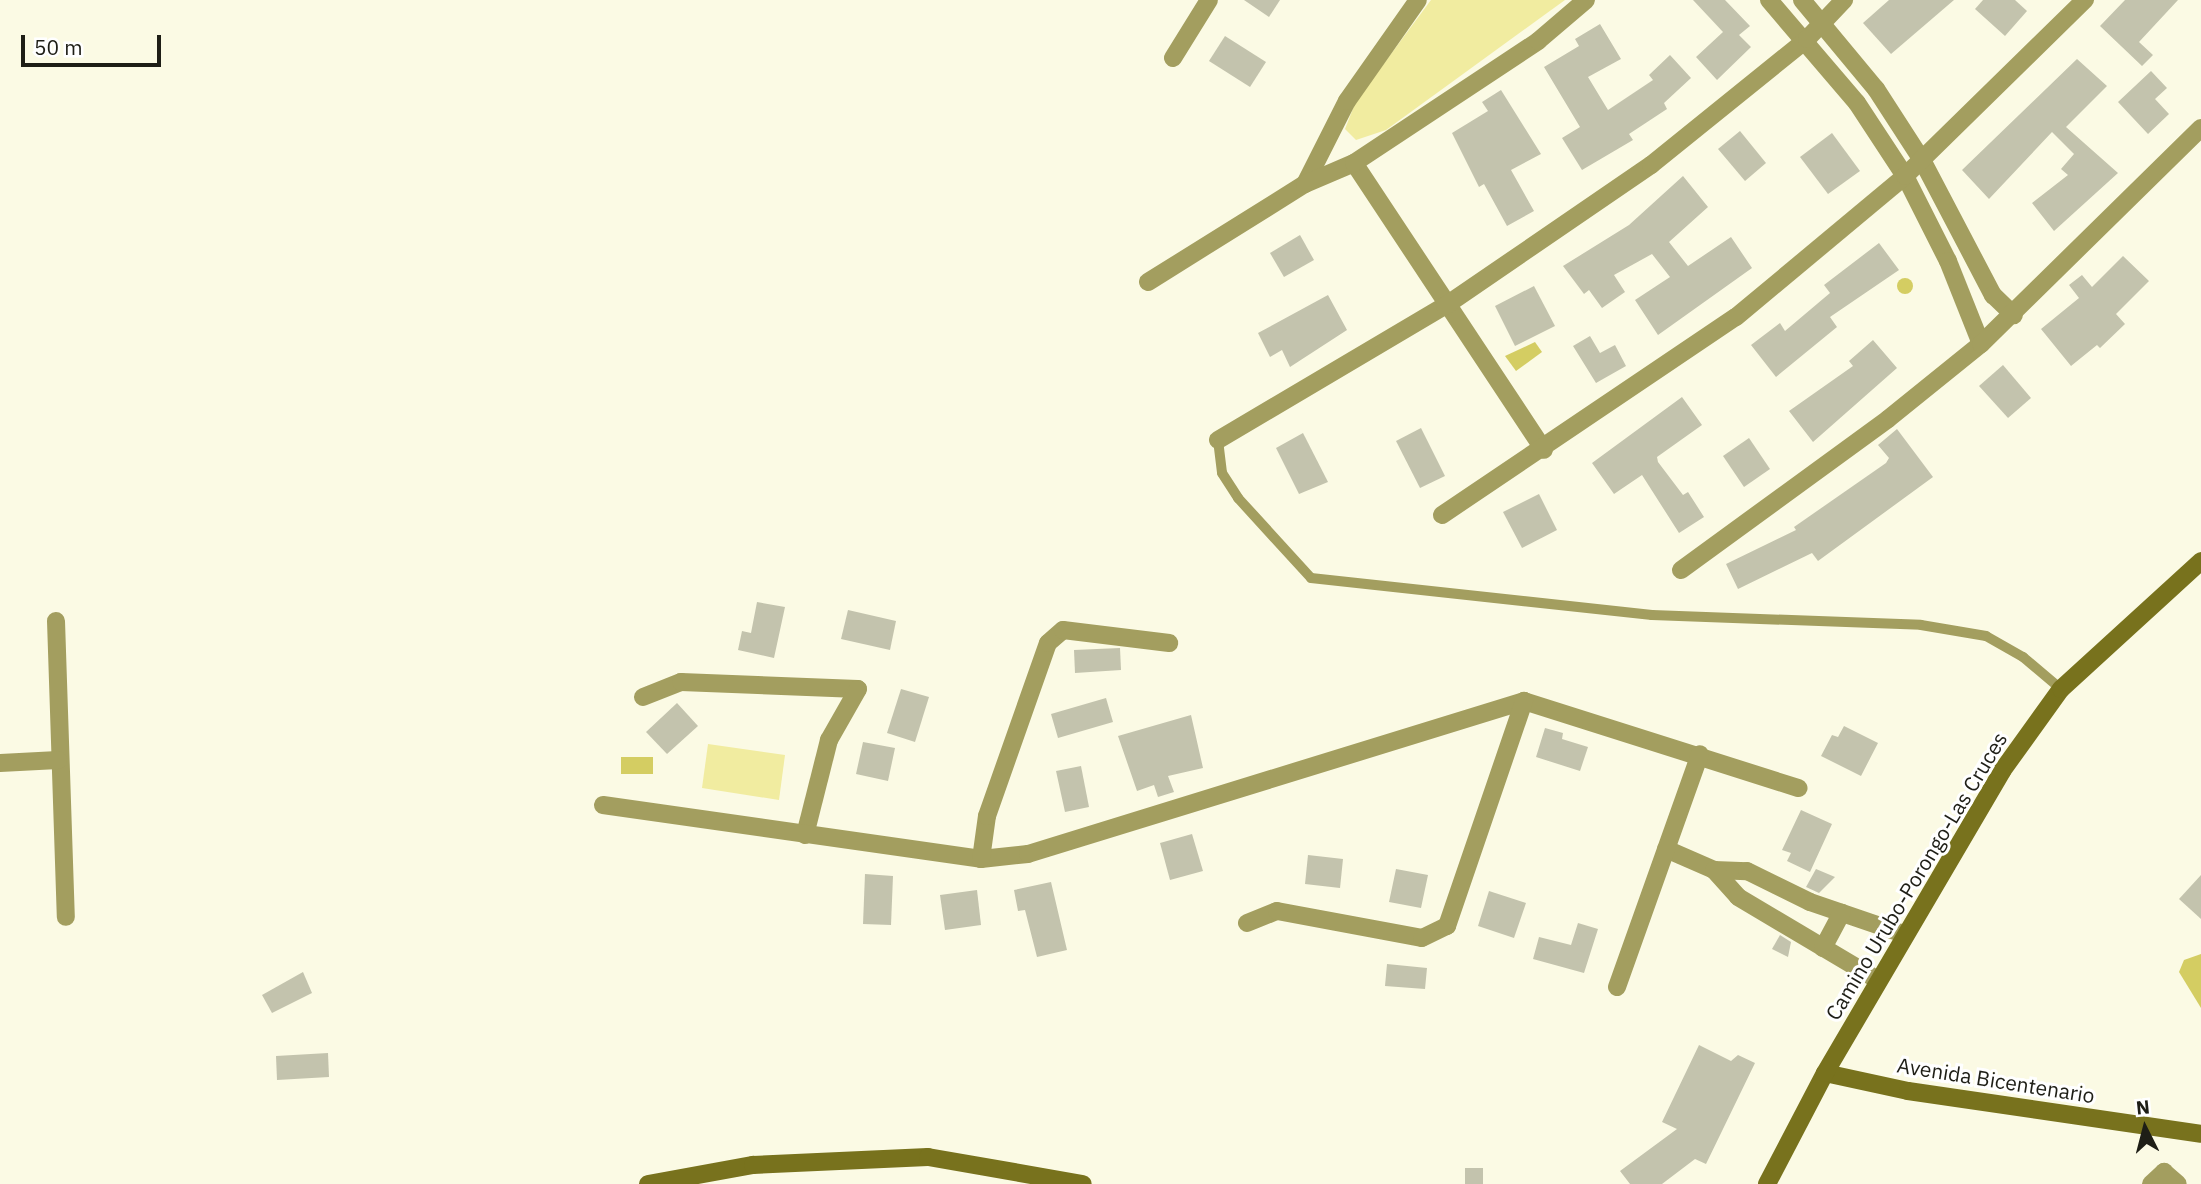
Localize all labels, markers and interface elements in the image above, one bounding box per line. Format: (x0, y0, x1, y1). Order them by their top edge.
scale bar (24, 21, 164, 65)
text: 50 m (34, 33, 83, 61)
street label: Camino Urubo-Porongo-Las Cruces (1820, 728, 2012, 1024)
street label: Avenida Bicentenario (1895, 1052, 2097, 1108)
north arrow (2110, 1093, 2180, 1163)
text: N (2135, 1094, 2151, 1120)

